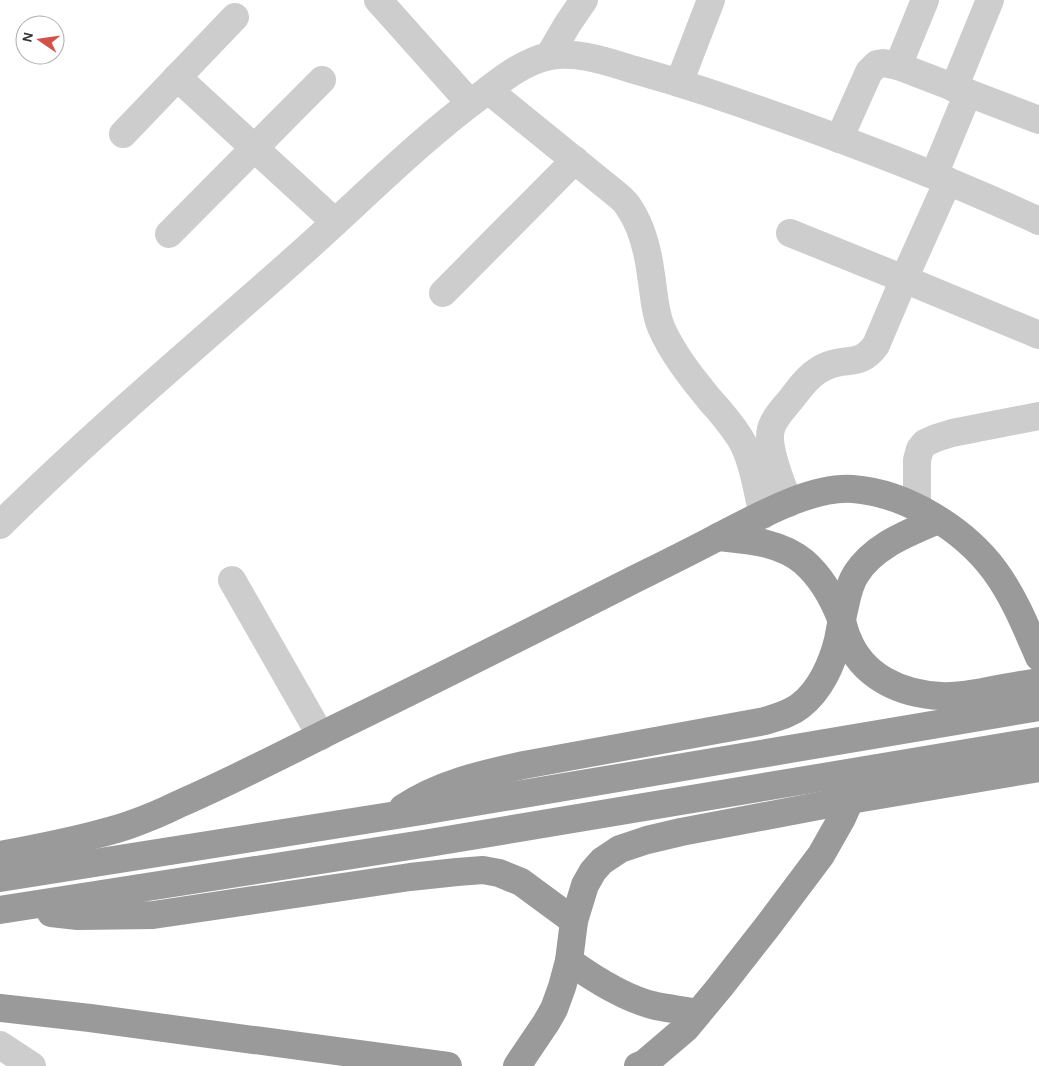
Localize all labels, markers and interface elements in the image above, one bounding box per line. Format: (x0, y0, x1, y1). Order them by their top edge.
north arrow (15, 15, 65, 65)
text: N (20, 31, 36, 44)

